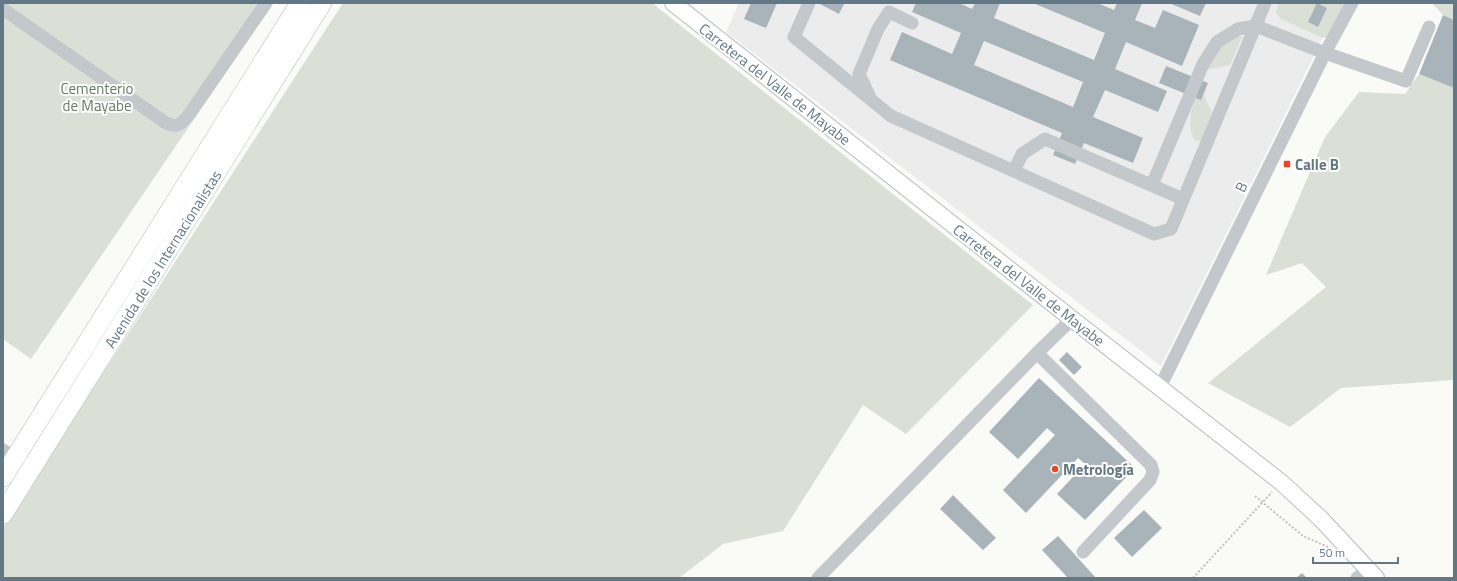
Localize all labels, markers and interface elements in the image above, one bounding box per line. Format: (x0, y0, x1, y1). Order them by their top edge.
street label: Carretera del Valle de Mayabe (694, 17, 856, 151)
park label: Cementerio de Mayabe (61, 77, 134, 117)
place label: Calle B (1295, 153, 1339, 176)
marker: Calle B (1282, 159, 1292, 169)
street label: Avenida de los Internacionalistas (99, 166, 227, 352)
street label: B (1229, 178, 1253, 196)
street label: Carretera del Valle de Mayabe (948, 218, 1110, 352)
place label: Metrología (1063, 458, 1134, 481)
marker: Metrología (1050, 464, 1060, 474)
scale bar (1313, 539, 1398, 565)
text: 50 m (1319, 543, 1345, 562)

